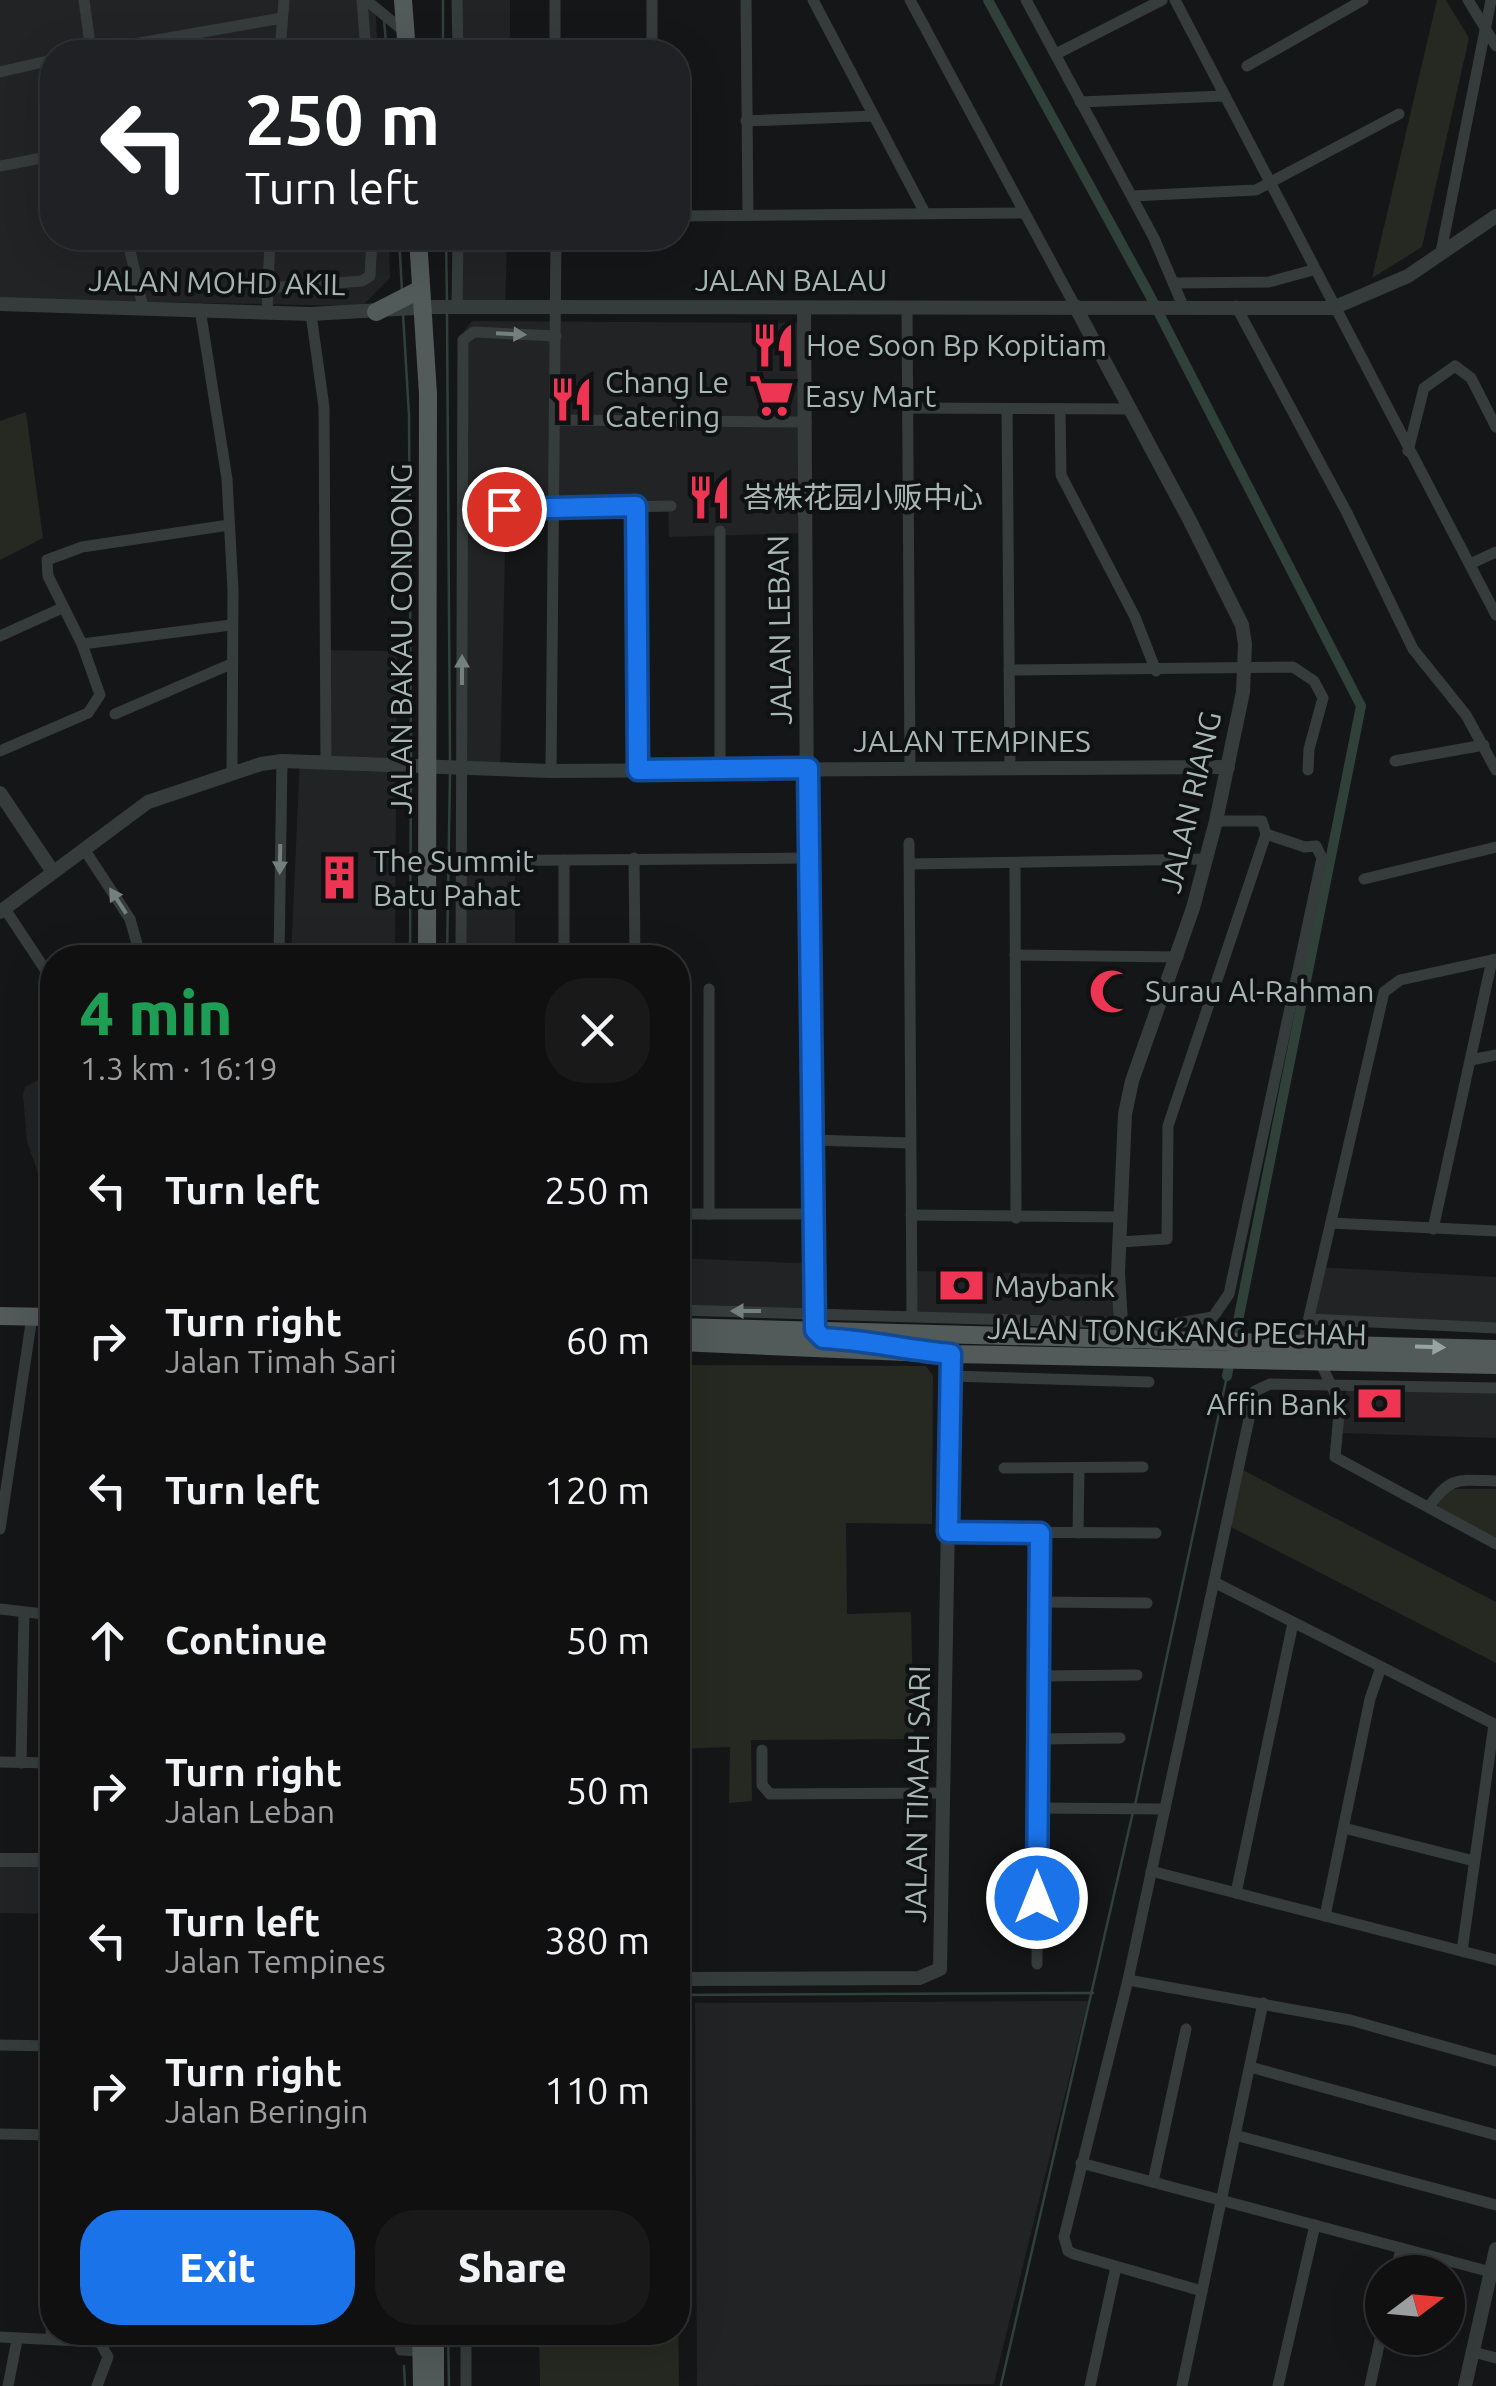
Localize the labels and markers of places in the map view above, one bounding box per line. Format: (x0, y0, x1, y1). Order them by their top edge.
restaurant icon: Hoe Soon Bp Kopitiam (749, 321, 797, 369)
place label: Hoe Soon Bp Kopitiam (806, 328, 1107, 362)
place label: Chang Le Catering (605, 365, 729, 433)
supermarket icon: Easy Mart (748, 372, 796, 420)
restaurant icon: Chang Le Catering (548, 375, 596, 423)
place label: Easy Mart (805, 379, 936, 413)
pin (462, 467, 547, 552)
restaurant icon: 峇株花园小贩中心 (686, 473, 734, 521)
place label: 峇株花园小贩中心 (743, 480, 983, 514)
place label: The Summit Batu Pahat (373, 844, 534, 912)
building icon: The Summit Batu Pahat (316, 854, 364, 902)
mosque icon: Surau Al-Rahman (1088, 967, 1136, 1015)
place label: Surau Al-Rahman (1145, 974, 1374, 1008)
bank icon: Maybank (937, 1262, 985, 1310)
place label: Maybank (994, 1269, 1115, 1303)
bank icon: Affin Bank (1356, 1380, 1404, 1428)
place label: Affin Bank (1207, 1387, 1347, 1421)

